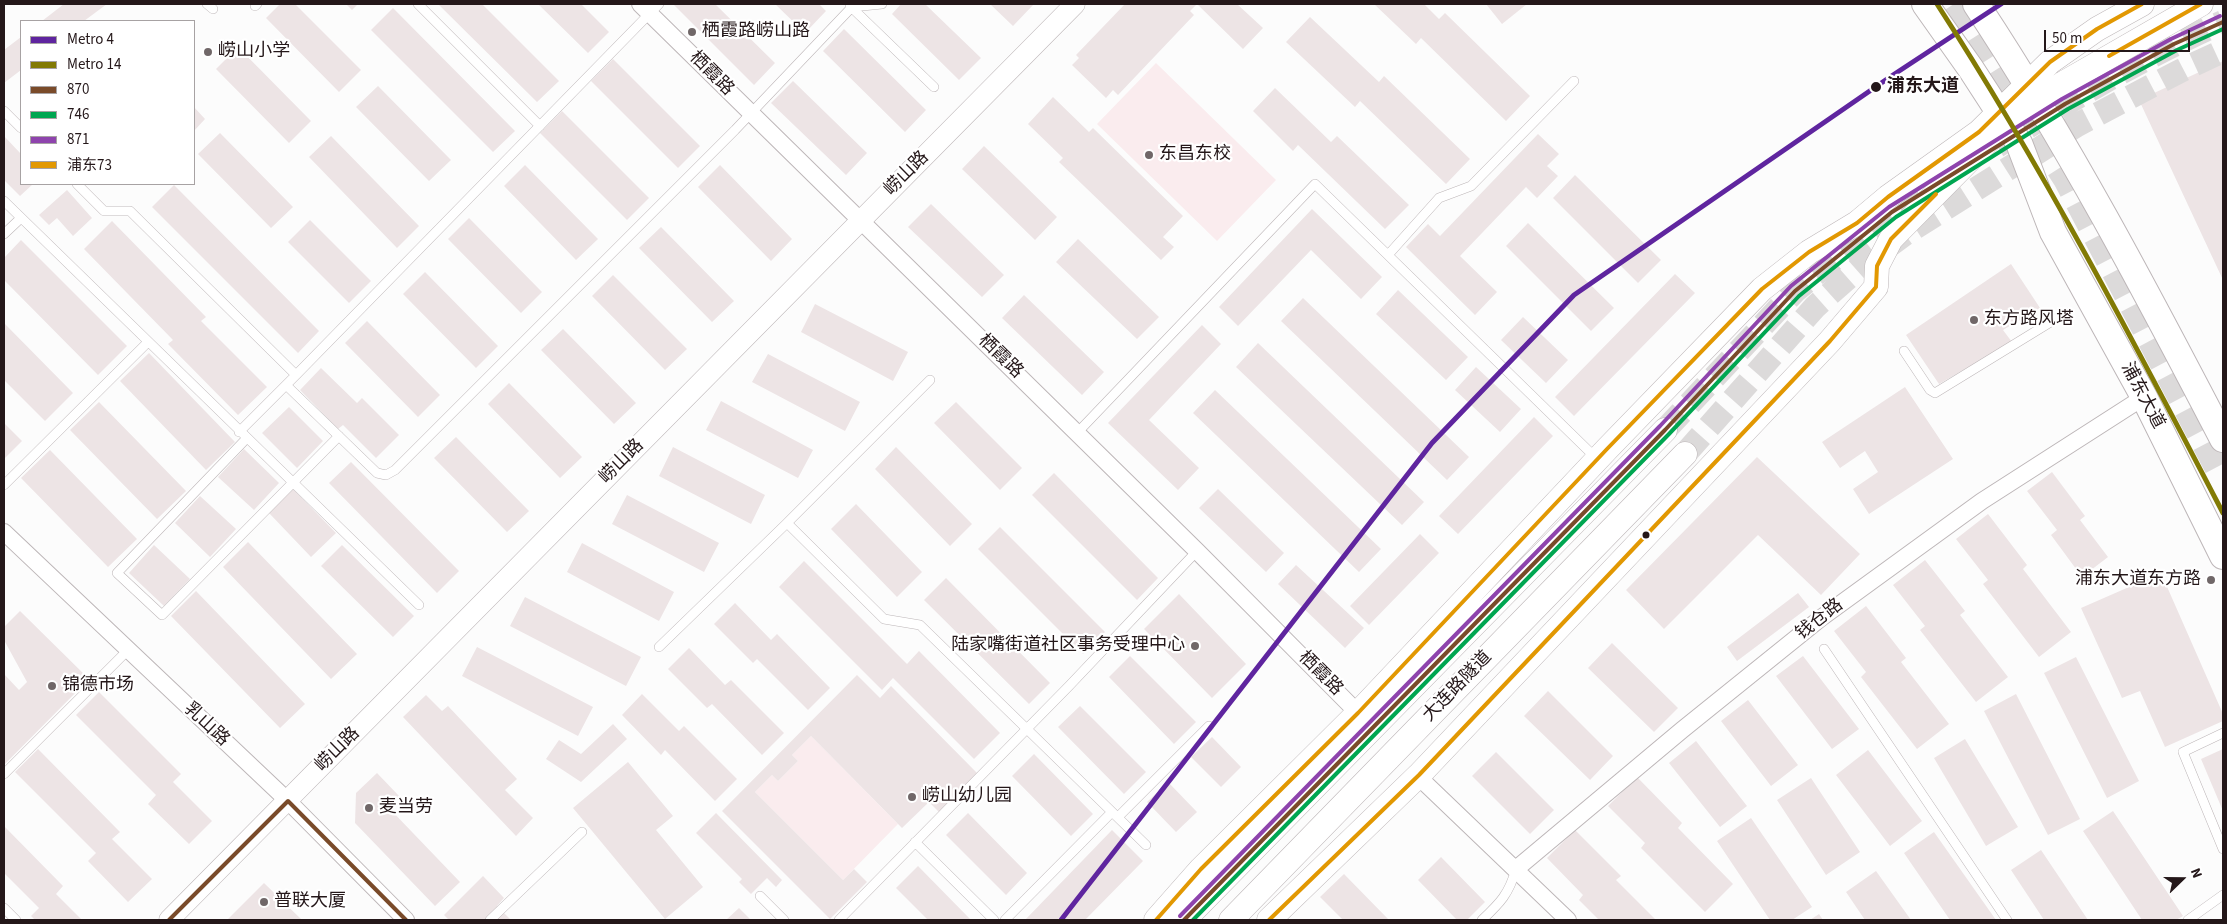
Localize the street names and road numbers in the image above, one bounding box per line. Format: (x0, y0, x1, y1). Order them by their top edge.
street label: 栖霞路 (684, 47, 738, 101)
street label: 崂山路 (880, 147, 934, 201)
street label: 栖霞路 (973, 330, 1027, 384)
street label: 浦东大道 (2116, 359, 2168, 433)
street label: 崂山路 (595, 435, 649, 489)
street label: 钱仓路 (1792, 595, 1848, 645)
street label: 栖霞路 (1293, 647, 1347, 701)
street label: 大连路隧道 (1419, 647, 1497, 727)
street label: 乳山路 (179, 699, 233, 751)
street label: 崂山路 (311, 723, 365, 777)

